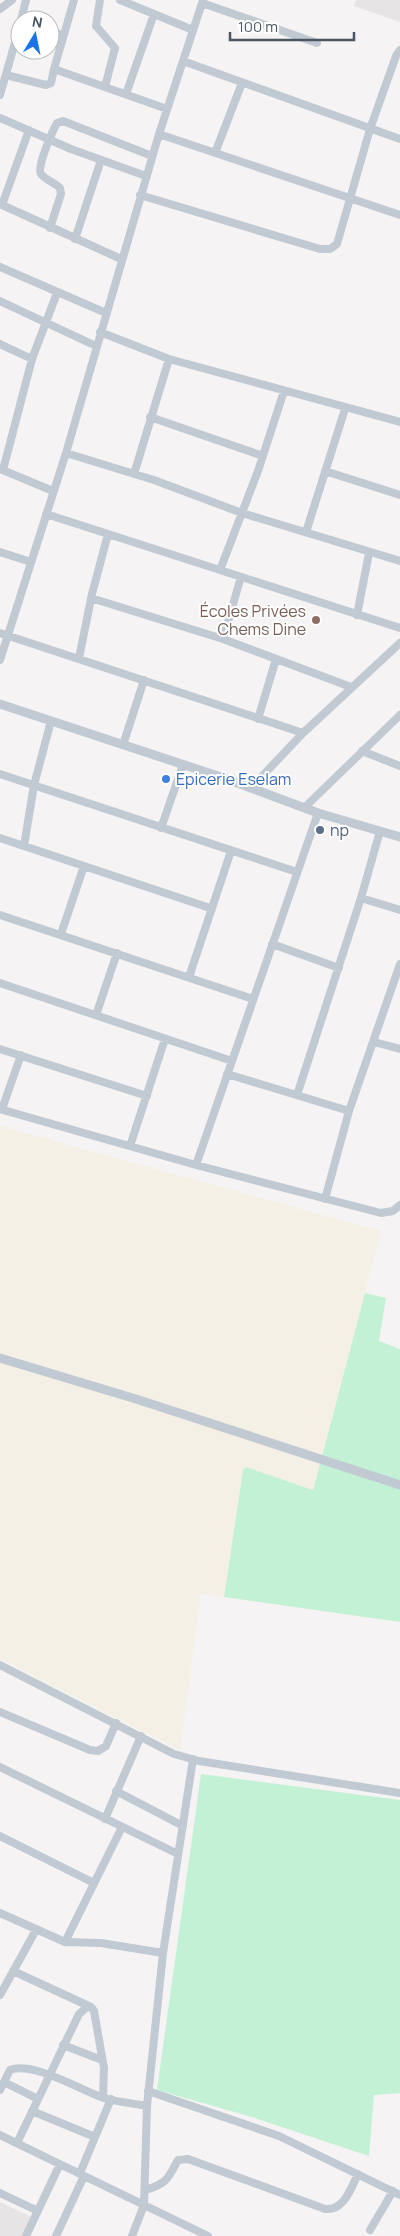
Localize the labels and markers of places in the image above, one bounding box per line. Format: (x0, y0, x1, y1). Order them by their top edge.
place label: Écoles Privées Chems Dine (200, 600, 306, 640)
marker: Écoles Privées Chems Dine (310, 614, 322, 626)
place label: Epicerie Eselam (176, 768, 291, 790)
marker: Epicerie Eselam (160, 773, 172, 785)
place label: np (330, 819, 349, 841)
marker: np (314, 824, 326, 836)

